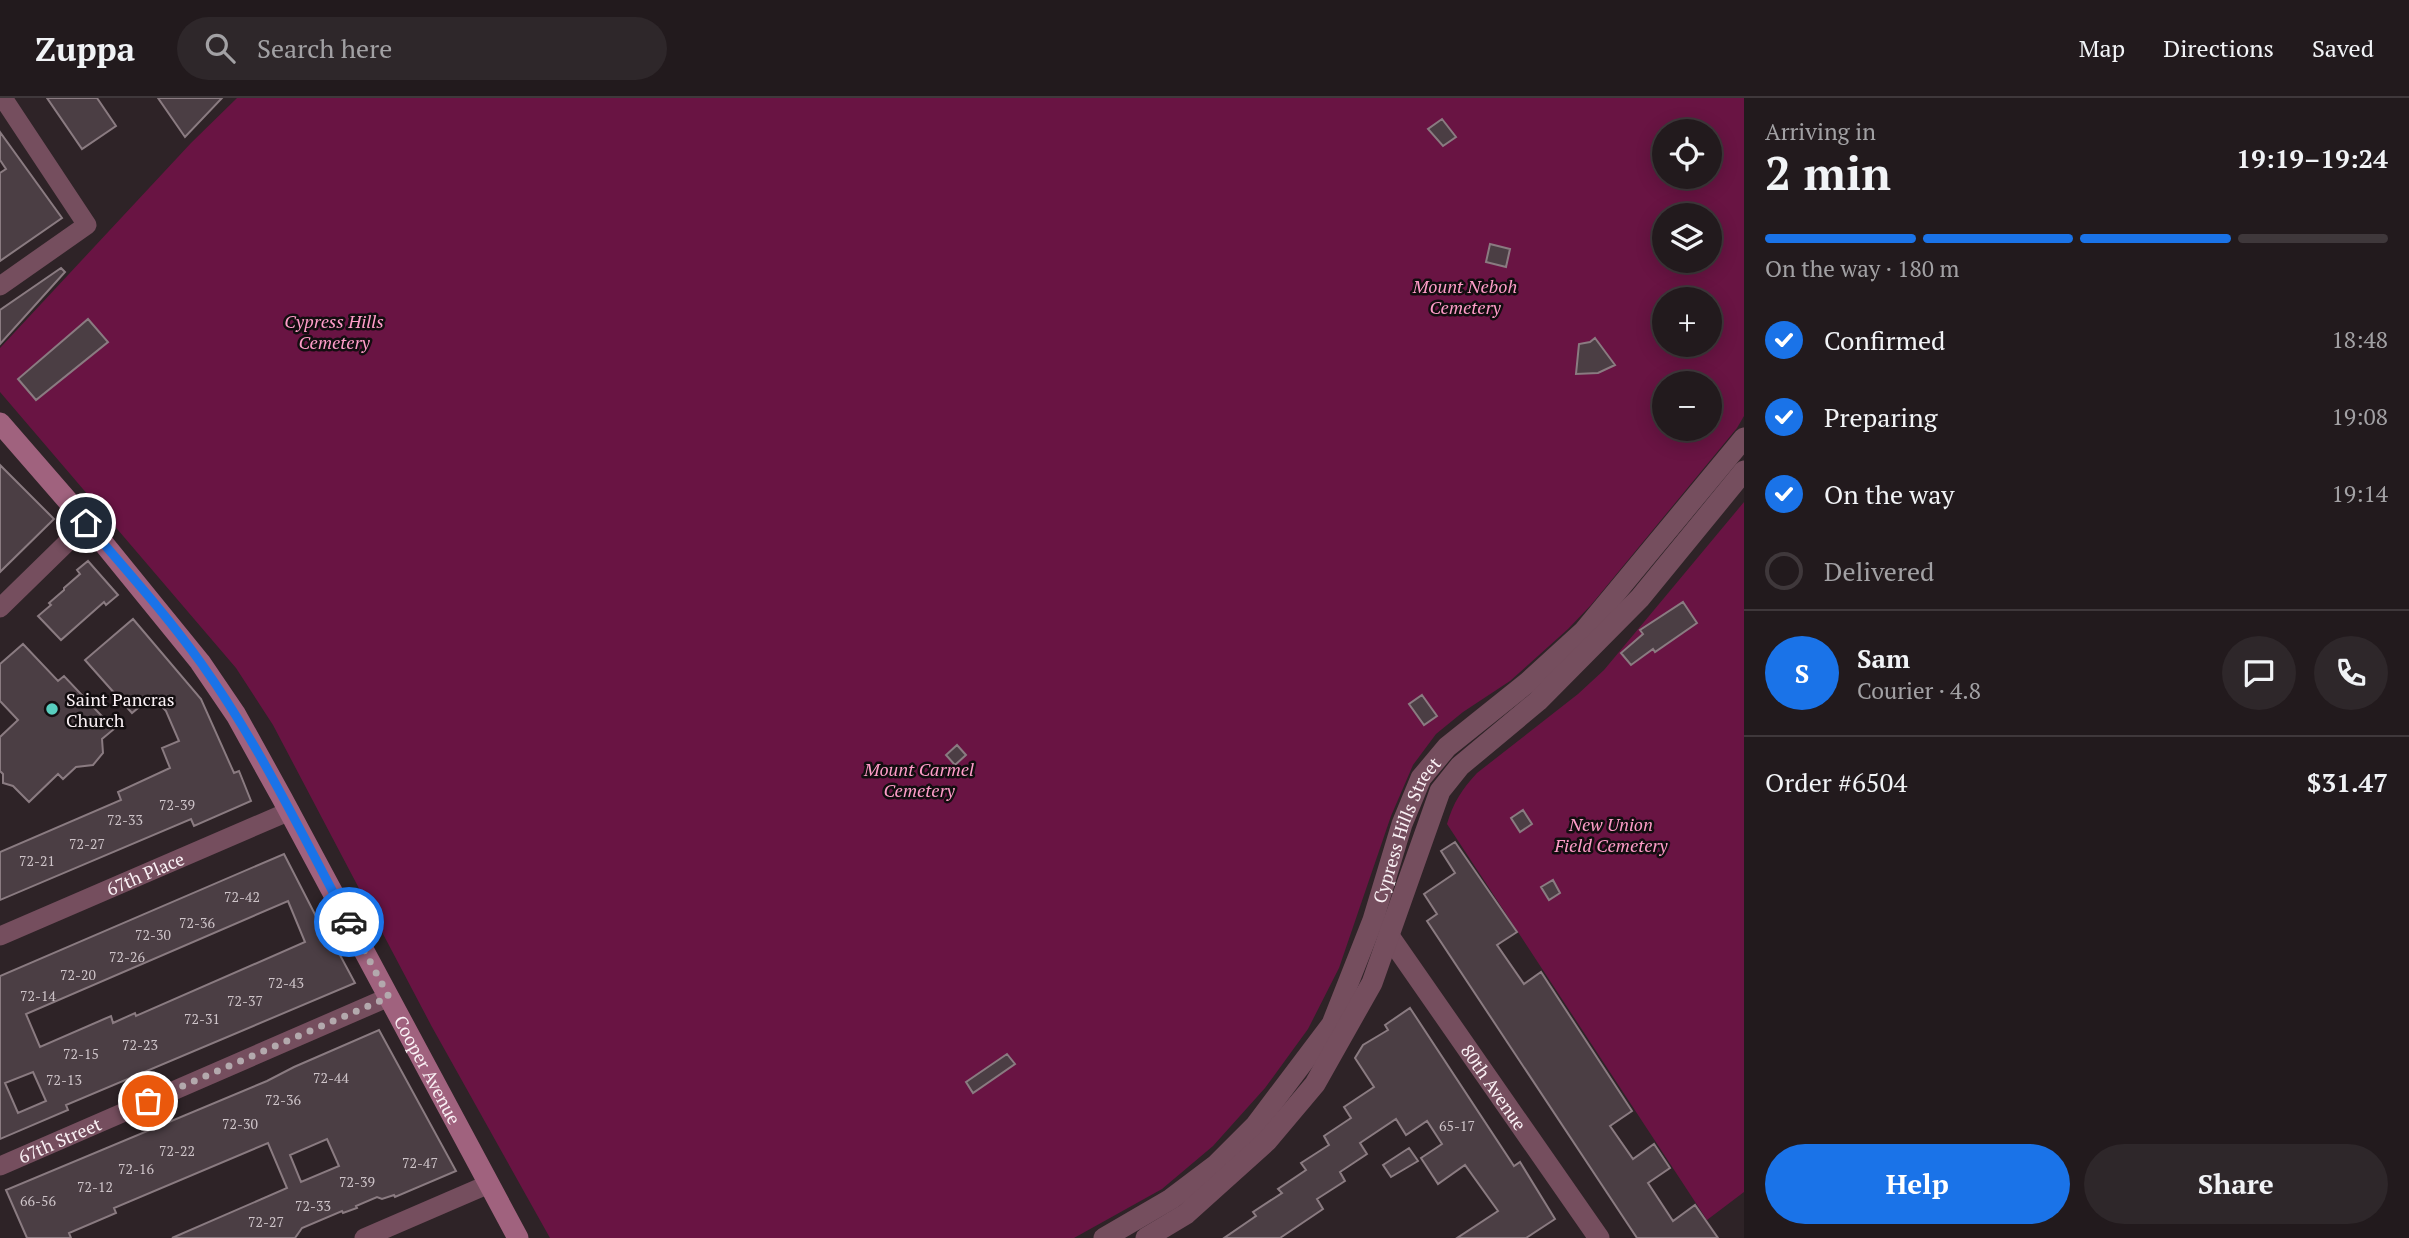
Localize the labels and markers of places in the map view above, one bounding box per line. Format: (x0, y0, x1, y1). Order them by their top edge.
pin (56, 493, 116, 553)
place label: Saint Pancras Church (66, 687, 175, 732)
marker: Saint Pancras Church (44, 701, 60, 717)
pin (118, 1071, 178, 1131)

